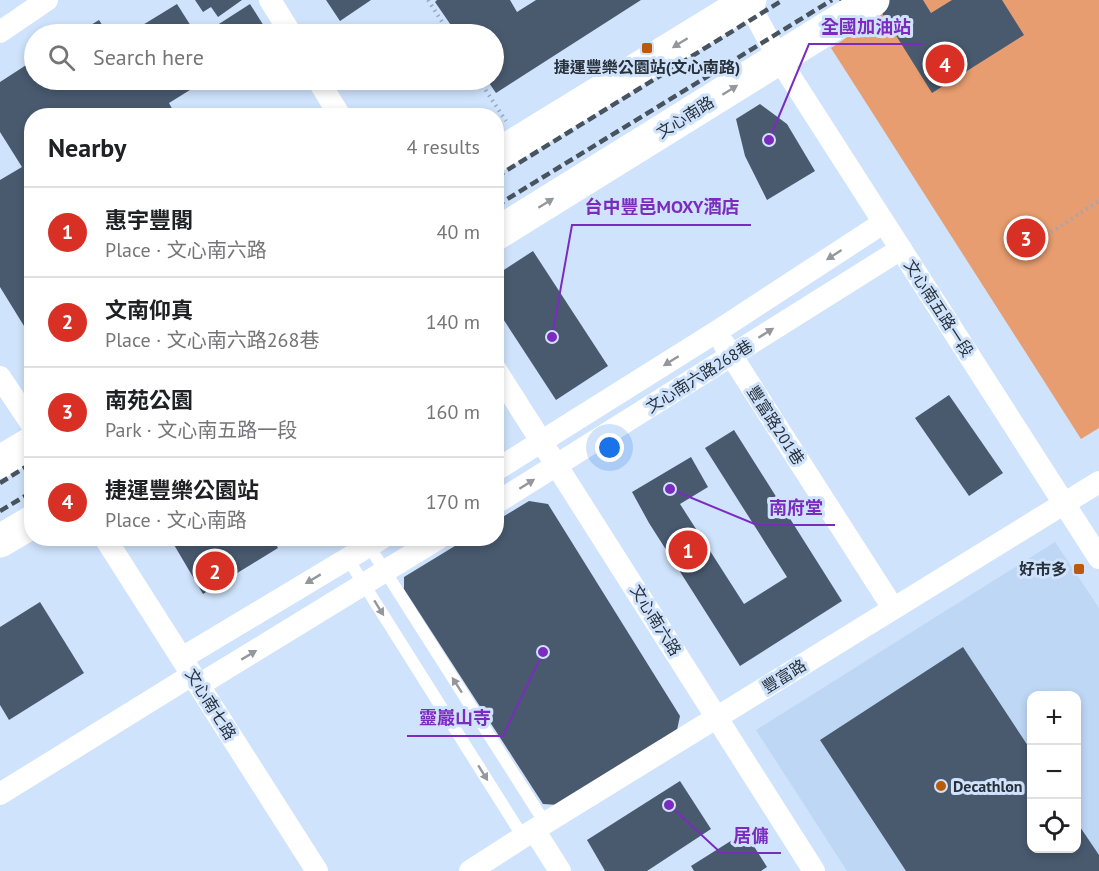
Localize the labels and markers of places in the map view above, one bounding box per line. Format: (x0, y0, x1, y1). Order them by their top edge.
callout: 全國加油站 (809, 8, 923, 44)
marker: 捷運豐樂公園站(文心南路) (640, 41, 654, 55)
pin: 4 (926, 42, 964, 86)
place label: 捷運豐樂公園站(文心南路) (554, 57, 740, 77)
callout: 台中豐邑MOXY酒店 (572, 189, 751, 225)
pin: 3 (1006, 216, 1046, 260)
callout: 南府堂 (757, 489, 835, 525)
pin: 1 (668, 528, 708, 572)
pin: 2 (196, 548, 234, 594)
place label: 好市多 (1019, 559, 1067, 579)
marker: 好市多 (1072, 562, 1086, 576)
callout: 靈巖山寺 (407, 700, 503, 736)
place label: Decathlon (953, 776, 1023, 796)
marker: Decathlon (934, 779, 948, 793)
callout: 居傭 (721, 817, 781, 853)

